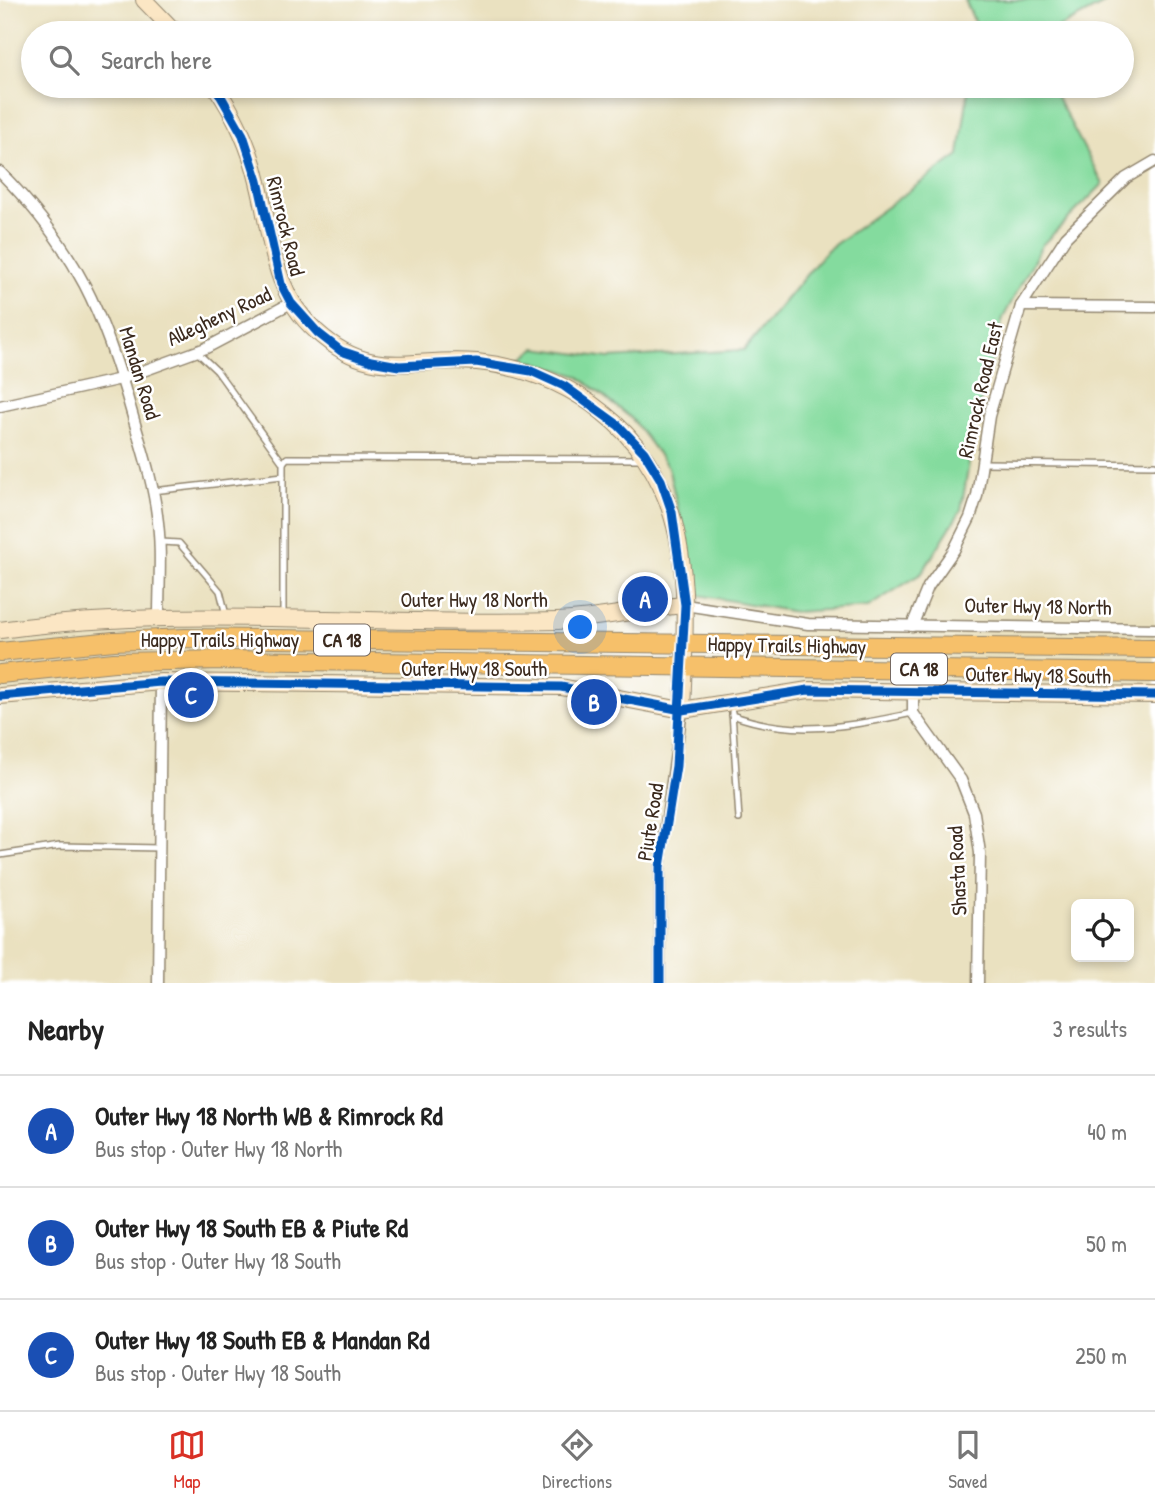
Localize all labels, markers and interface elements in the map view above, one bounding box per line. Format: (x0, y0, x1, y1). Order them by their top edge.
search box (21, 21, 1134, 98)
icon: search (45, 41, 83, 79)
text: Search here (101, 42, 212, 77)
street label: Rimrock Road (260, 173, 312, 279)
street label: Allegheny Road (162, 279, 276, 353)
street label: Rimrock Road East (950, 318, 1010, 461)
street label: Mandan Road (112, 323, 168, 423)
pin: A (622, 573, 668, 625)
street label: Outer Hwy 18 North (400, 585, 548, 614)
street label: Outer Hwy 18 North (964, 590, 1112, 622)
your location (563, 610, 597, 644)
road number: CA 18 (314, 624, 370, 656)
street label: Happy Trails Highway (141, 625, 299, 654)
street label: Happy Trails Highway (707, 629, 867, 661)
street label: Outer Hwy 18 South (401, 654, 547, 683)
road number: CA 18 (891, 654, 947, 684)
street label: Outer Hwy 18 South (965, 659, 1111, 691)
pin: C (168, 669, 214, 721)
pin: B (571, 676, 617, 728)
street label: Piute Road (630, 781, 670, 863)
street label: Shasta Road (940, 826, 974, 916)
map controls (1071, 899, 1134, 962)
button: locate (1071, 899, 1134, 962)
text: Nearby (28, 1009, 104, 1049)
text: 3 results (1052, 1013, 1127, 1044)
text: Outer Hwy 18 North WB & Rimrock Rd (95, 1098, 443, 1133)
text: A (45, 1116, 57, 1147)
text: 40 m (1087, 1116, 1127, 1147)
text: Bus stop · Outer Hwy 18 North (95, 1133, 342, 1164)
text: Outer Hwy 18 South EB & Piute Rd (95, 1210, 408, 1245)
text: B (45, 1228, 57, 1259)
text: 50 m (1086, 1228, 1127, 1259)
text: Bus stop · Outer Hwy 18 South (95, 1245, 341, 1276)
text: Outer Hwy 18 South EB & Mandan Rd (95, 1322, 430, 1357)
text: C (45, 1340, 57, 1371)
text: 250 m (1075, 1340, 1127, 1371)
text: Bus stop · Outer Hwy 18 South (95, 1357, 341, 1388)
tab: Map (168, 1426, 206, 1494)
tab: Directions (542, 1426, 612, 1494)
tab: Saved (948, 1426, 987, 1494)

